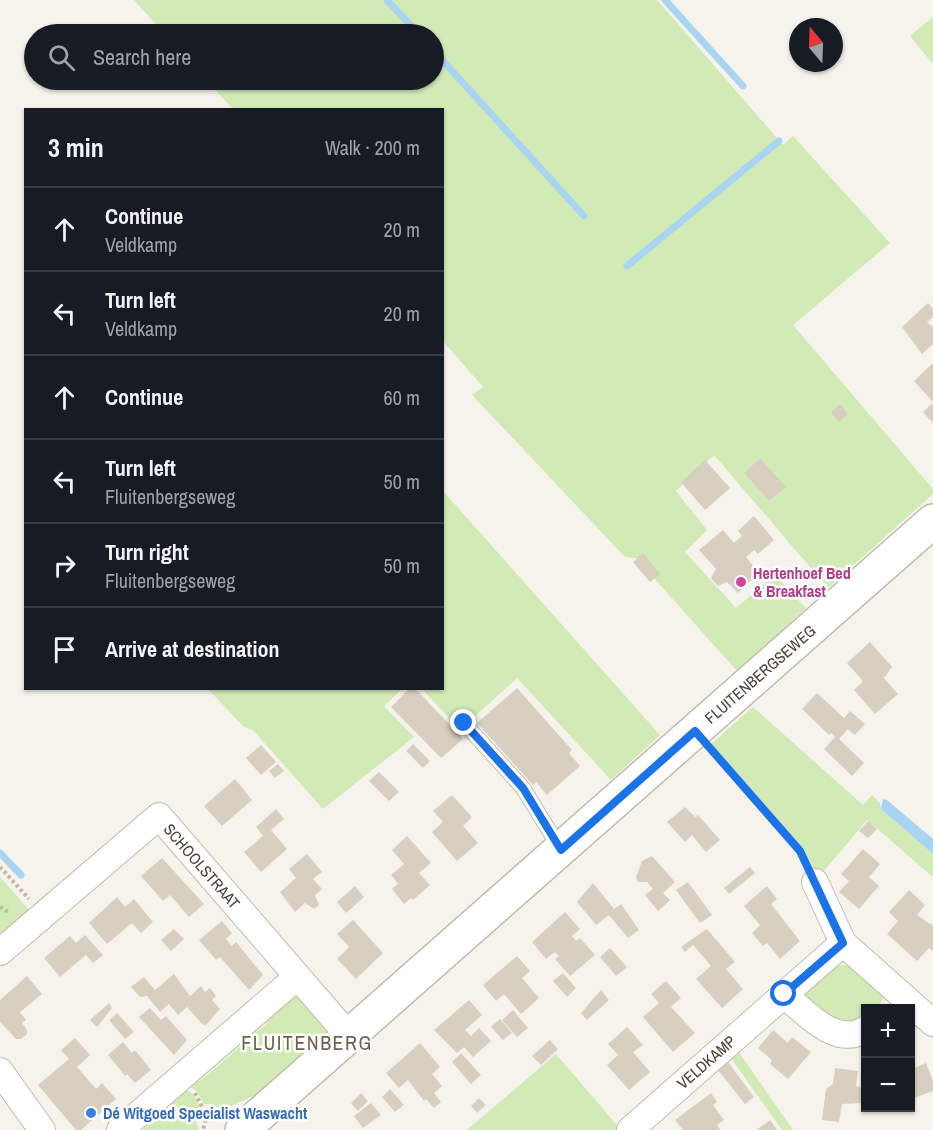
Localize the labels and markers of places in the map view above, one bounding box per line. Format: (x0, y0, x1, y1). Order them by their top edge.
place label: Hertenhoef Bed & Breakfast (753, 562, 851, 602)
marker: Hertenhoef Bed & Breakfast (734, 575, 748, 589)
place label: Dé Witgoed Specialist Waswacht (103, 1102, 308, 1124)
marker: Dé Witgoed Specialist Waswacht (84, 1106, 98, 1120)

